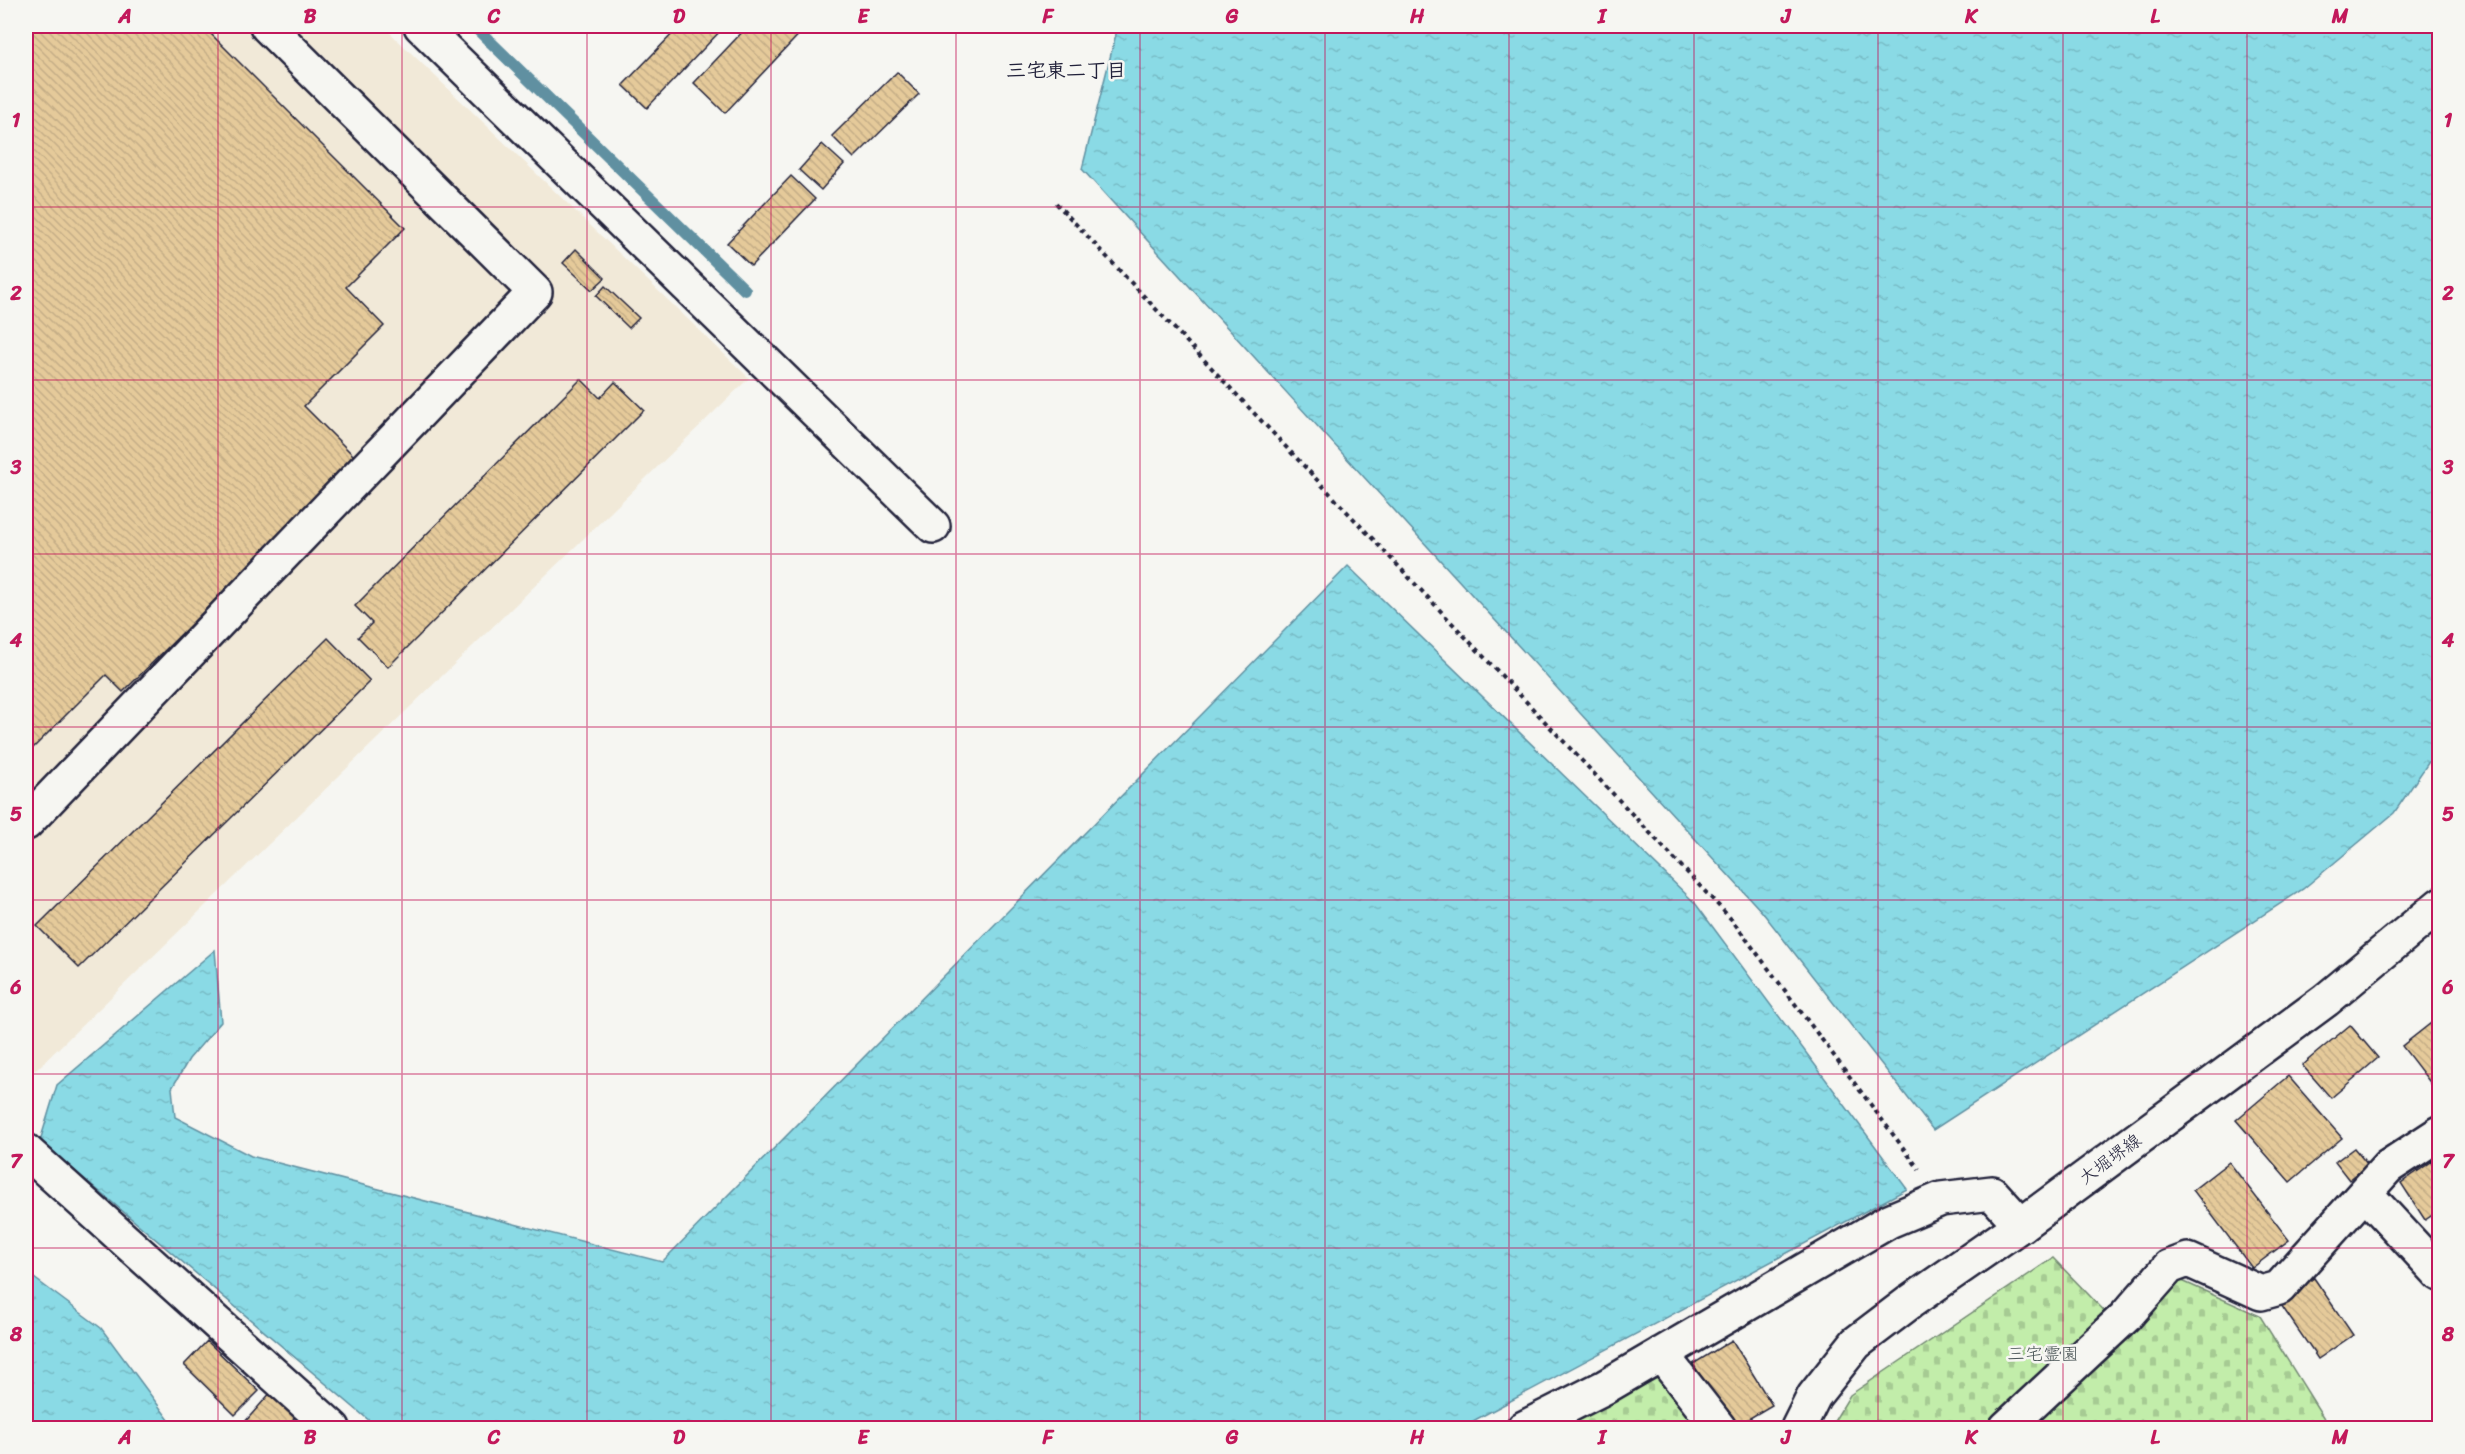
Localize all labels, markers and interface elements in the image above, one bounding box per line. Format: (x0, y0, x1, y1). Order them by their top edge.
text: A (117, 0, 132, 34)
text: B (304, 0, 317, 34)
text: C (487, 0, 501, 34)
text: D (673, 0, 686, 34)
text: E (857, 0, 870, 34)
text: F (1042, 0, 1055, 34)
text: G (1225, 0, 1239, 34)
text: H (1409, 0, 1425, 34)
text: I (1597, 0, 1608, 34)
text: J (1780, 0, 1792, 34)
text: K (1964, 0, 1979, 34)
text: L (2150, 0, 2160, 34)
text: M (2331, 0, 2349, 34)
district label: 三宅東二丁目 (1006, 53, 1126, 88)
text: 1 (12, 103, 21, 138)
text: 1 (2444, 103, 2453, 138)
text: 2 (9, 276, 22, 311)
text: 2 (2441, 276, 2454, 311)
text: 3 (10, 450, 22, 485)
text: 3 (2442, 450, 2454, 485)
text: 4 (9, 623, 23, 658)
text: 4 (2441, 623, 2455, 658)
text: 5 (10, 797, 22, 832)
text: 5 (2442, 797, 2454, 832)
text: 6 (9, 970, 22, 1005)
text: 6 (2441, 970, 2454, 1005)
street label: 大堀堺線 (2071, 1125, 2149, 1193)
text: 7 (10, 1144, 23, 1179)
text: 7 (2442, 1144, 2455, 1179)
text: 8 (9, 1317, 23, 1352)
text: 8 (2441, 1317, 2455, 1352)
park label: 三宅霊園 (2007, 1338, 2079, 1370)
text: A (117, 1420, 132, 1454)
text: B (304, 1420, 317, 1454)
text: C (487, 1420, 501, 1454)
text: D (673, 1420, 686, 1454)
text: E (857, 1420, 870, 1454)
text: F (1042, 1420, 1055, 1454)
text: G (1225, 1420, 1239, 1454)
text: H (1409, 1420, 1425, 1454)
text: I (1597, 1420, 1608, 1454)
text: J (1780, 1420, 1792, 1454)
text: K (1964, 1420, 1979, 1454)
text: L (2150, 1420, 2160, 1454)
text: M (2331, 1420, 2349, 1454)

